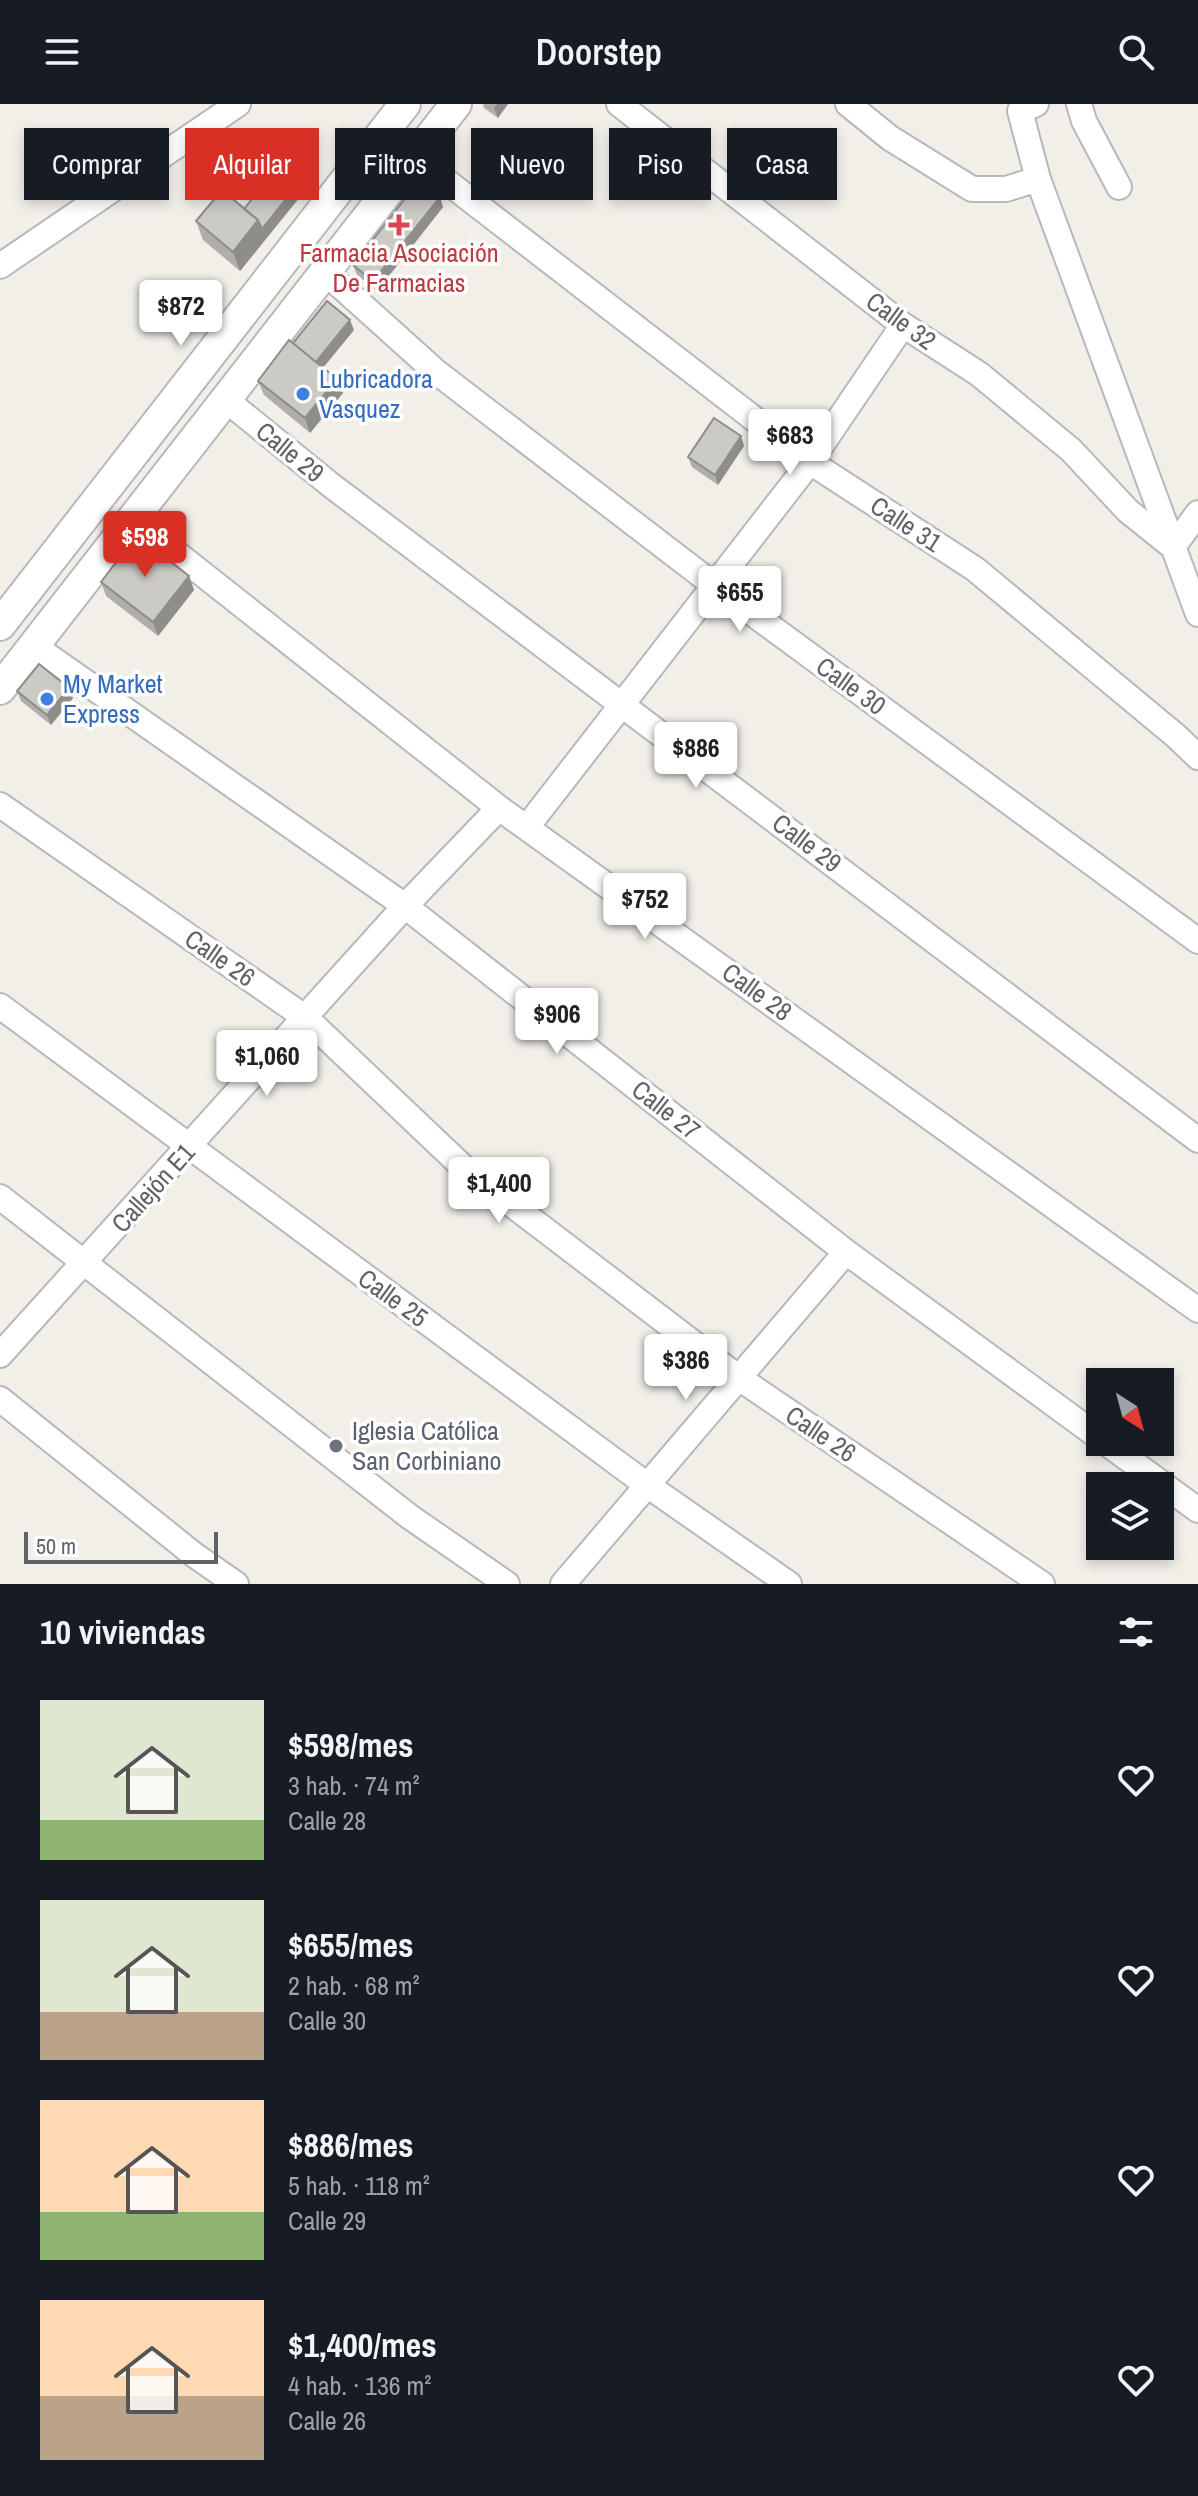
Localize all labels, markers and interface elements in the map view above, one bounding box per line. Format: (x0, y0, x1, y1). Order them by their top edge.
text: Doorstep (536, 28, 662, 76)
icon: menu (40, 30, 84, 74)
icon: search (1114, 30, 1158, 74)
chip: Comprar (24, 128, 169, 200)
chip: Alquilar (185, 128, 319, 200)
chip: Filtros (335, 128, 455, 200)
chip: Nuevo (471, 128, 593, 200)
chip: Piso (609, 128, 711, 200)
chip: Casa (727, 128, 837, 200)
marker: Farmacia Asociación De Farmacias (390, 216, 408, 234)
place label: Farmacia Asociación De Farmacias (299, 235, 499, 300)
pin: $872 (134, 280, 228, 348)
street label: Calle 32 (859, 283, 943, 358)
text: $872 (157, 288, 205, 323)
place label: Lubricadora Vasquez (319, 361, 433, 426)
marker: Lubricadora Vasquez (294, 385, 312, 403)
pin: $683 (743, 409, 837, 477)
street label: Calle 29 (249, 413, 332, 490)
text: $683 (766, 417, 814, 452)
street label: Calle 31 (864, 488, 949, 560)
pin: $598 (98, 511, 192, 579)
text: $598 (121, 519, 169, 554)
pin: $655 (693, 566, 787, 634)
text: $655 (716, 574, 764, 609)
street label: Calle 30 (809, 648, 893, 723)
place label: My Market Express (63, 666, 163, 731)
marker: My Market Express (38, 690, 56, 708)
pin: $886 (649, 722, 743, 790)
text: $886 (672, 730, 720, 765)
street label: Calle 29 (766, 805, 849, 880)
pin: $752 (598, 873, 692, 941)
text: $752 (621, 881, 669, 916)
street label: Calle 26 (178, 921, 262, 994)
street label: Calle 28 (715, 954, 799, 1029)
pin: $906 (510, 988, 604, 1056)
text: $906 (533, 996, 581, 1031)
pin: $1,060 (202, 1030, 332, 1098)
text: $1,060 (234, 1038, 300, 1073)
street label: Calle 27 (625, 1072, 708, 1147)
street label: Callejón E1 (103, 1135, 202, 1240)
pin: $1,400 (434, 1157, 564, 1225)
text: $1,400 (466, 1165, 532, 1200)
street label: Calle 25 (351, 1260, 435, 1335)
pin: $386 (639, 1334, 733, 1402)
text: $386 (662, 1342, 710, 1377)
north arrow (1086, 1368, 1174, 1456)
map controls (1086, 1368, 1174, 1560)
street label: Calle 26 (779, 1397, 863, 1470)
place label: Iglesia Católica San Corbiniano (352, 1413, 501, 1478)
marker: Iglesia Católica San Corbiniano (327, 1437, 345, 1455)
button: layers (1086, 1472, 1174, 1560)
scale bar (24, 1528, 218, 1564)
text: 50 m (36, 1531, 76, 1561)
text: 10 viviendas (40, 1609, 206, 1655)
icon: filters (1114, 1610, 1158, 1654)
text: $598/mes (288, 1722, 414, 1768)
icon: home (104, 1732, 200, 1828)
icon: heart (1114, 1758, 1158, 1802)
text: 3 hab. · 74 m² (288, 1768, 420, 1803)
text: Calle 28 (288, 1803, 366, 1838)
text: $655/mes (288, 1922, 414, 1968)
icon: home (104, 1932, 200, 2028)
icon: heart (1114, 1958, 1158, 2002)
text: 2 hab. · 68 m² (288, 1968, 420, 2003)
text: Calle 30 (288, 2003, 366, 2038)
text: $886/mes (288, 2122, 414, 2168)
icon: home (104, 2132, 200, 2228)
icon: heart (1114, 2158, 1158, 2202)
text: 5 hab. · 118 m² (288, 2168, 430, 2203)
text: Calle 29 (288, 2203, 366, 2238)
text: $1,400/mes (288, 2322, 437, 2368)
icon: home (104, 2332, 200, 2428)
icon: heart (1114, 2358, 1158, 2402)
text: 4 hab. · 136 m² (288, 2368, 431, 2403)
text: Calle 26 (288, 2403, 366, 2438)

